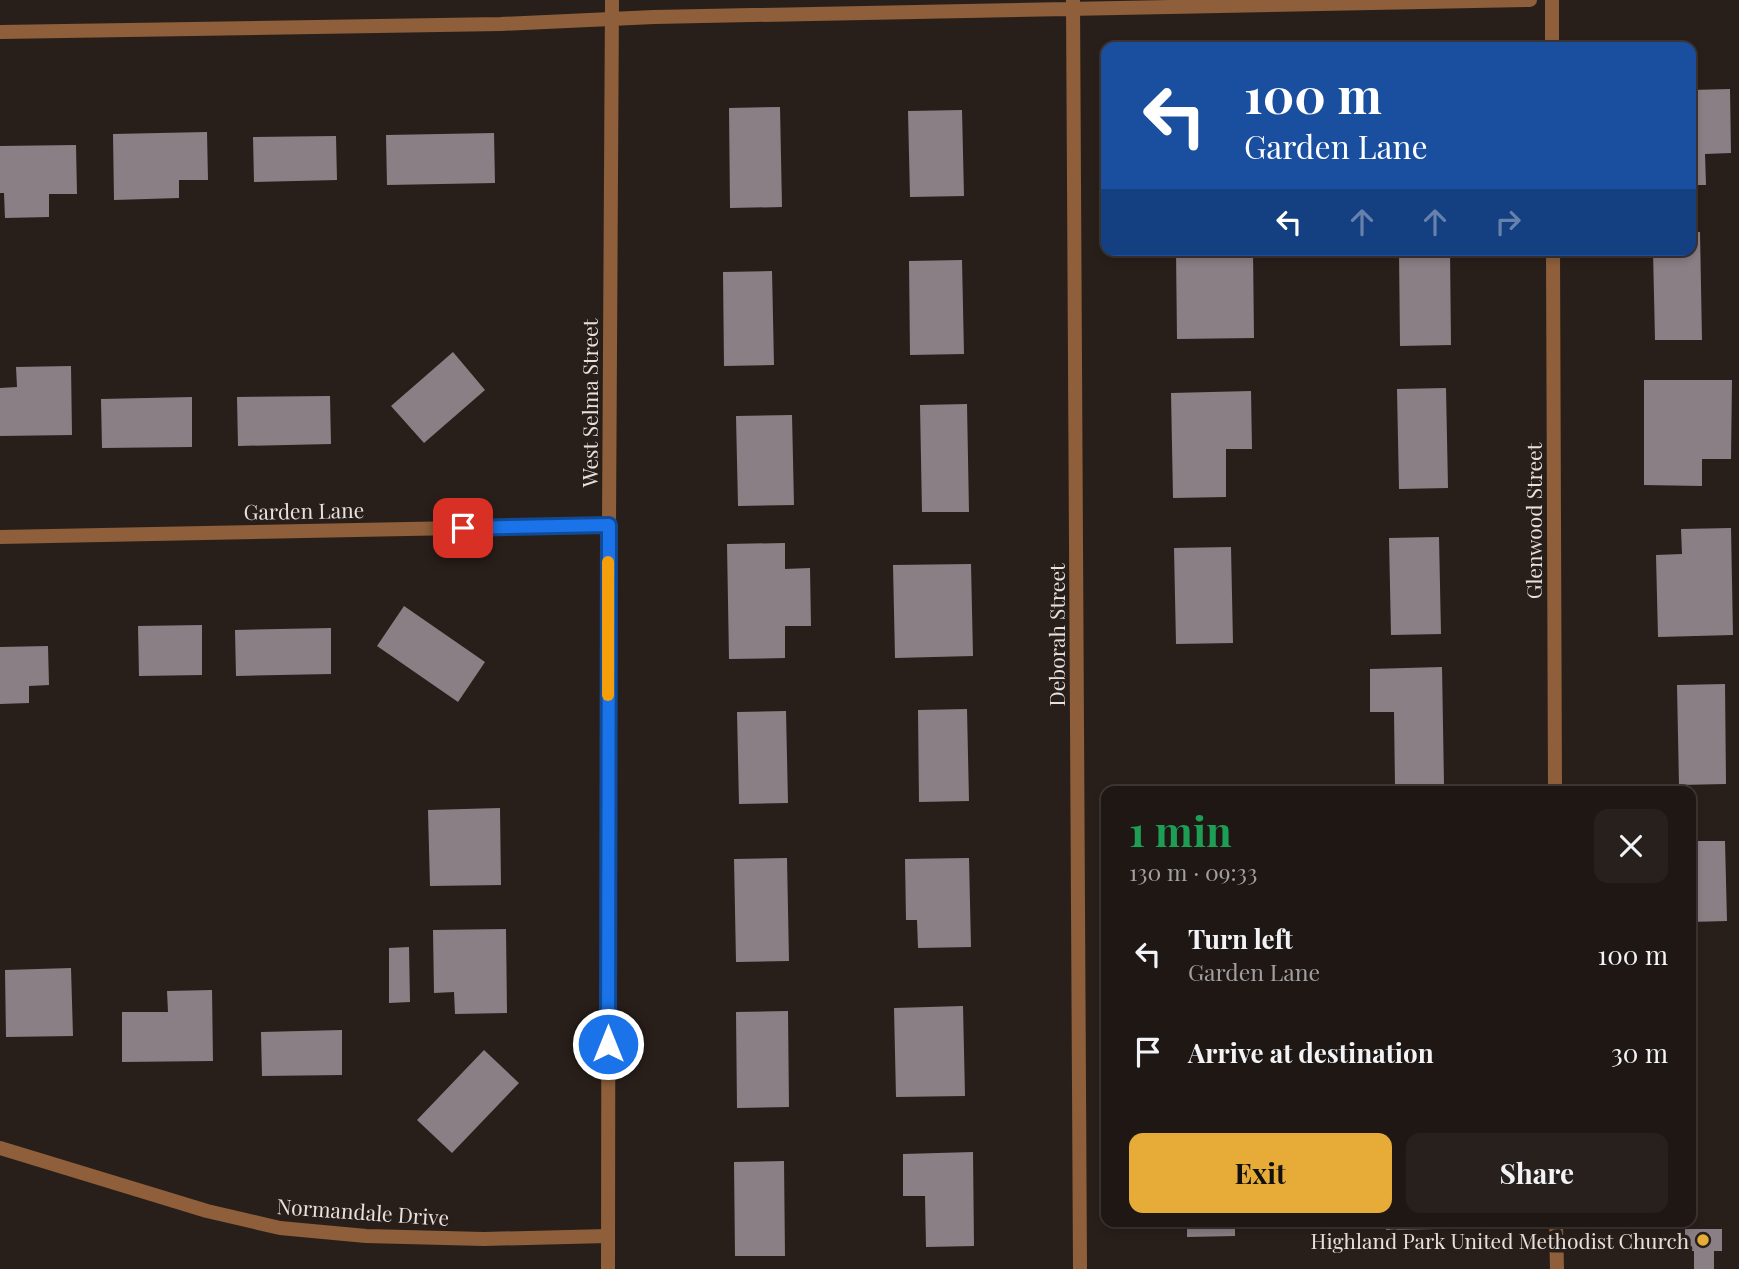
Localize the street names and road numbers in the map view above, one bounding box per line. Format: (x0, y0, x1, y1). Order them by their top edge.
street label: West Selma Street (575, 318, 603, 488)
street label: Glenwood Street (1519, 442, 1547, 599)
street label: Garden Lane (243, 495, 365, 525)
street label: Deborah Street (1042, 563, 1070, 706)
street label: Normandale Drive (276, 1191, 450, 1231)

